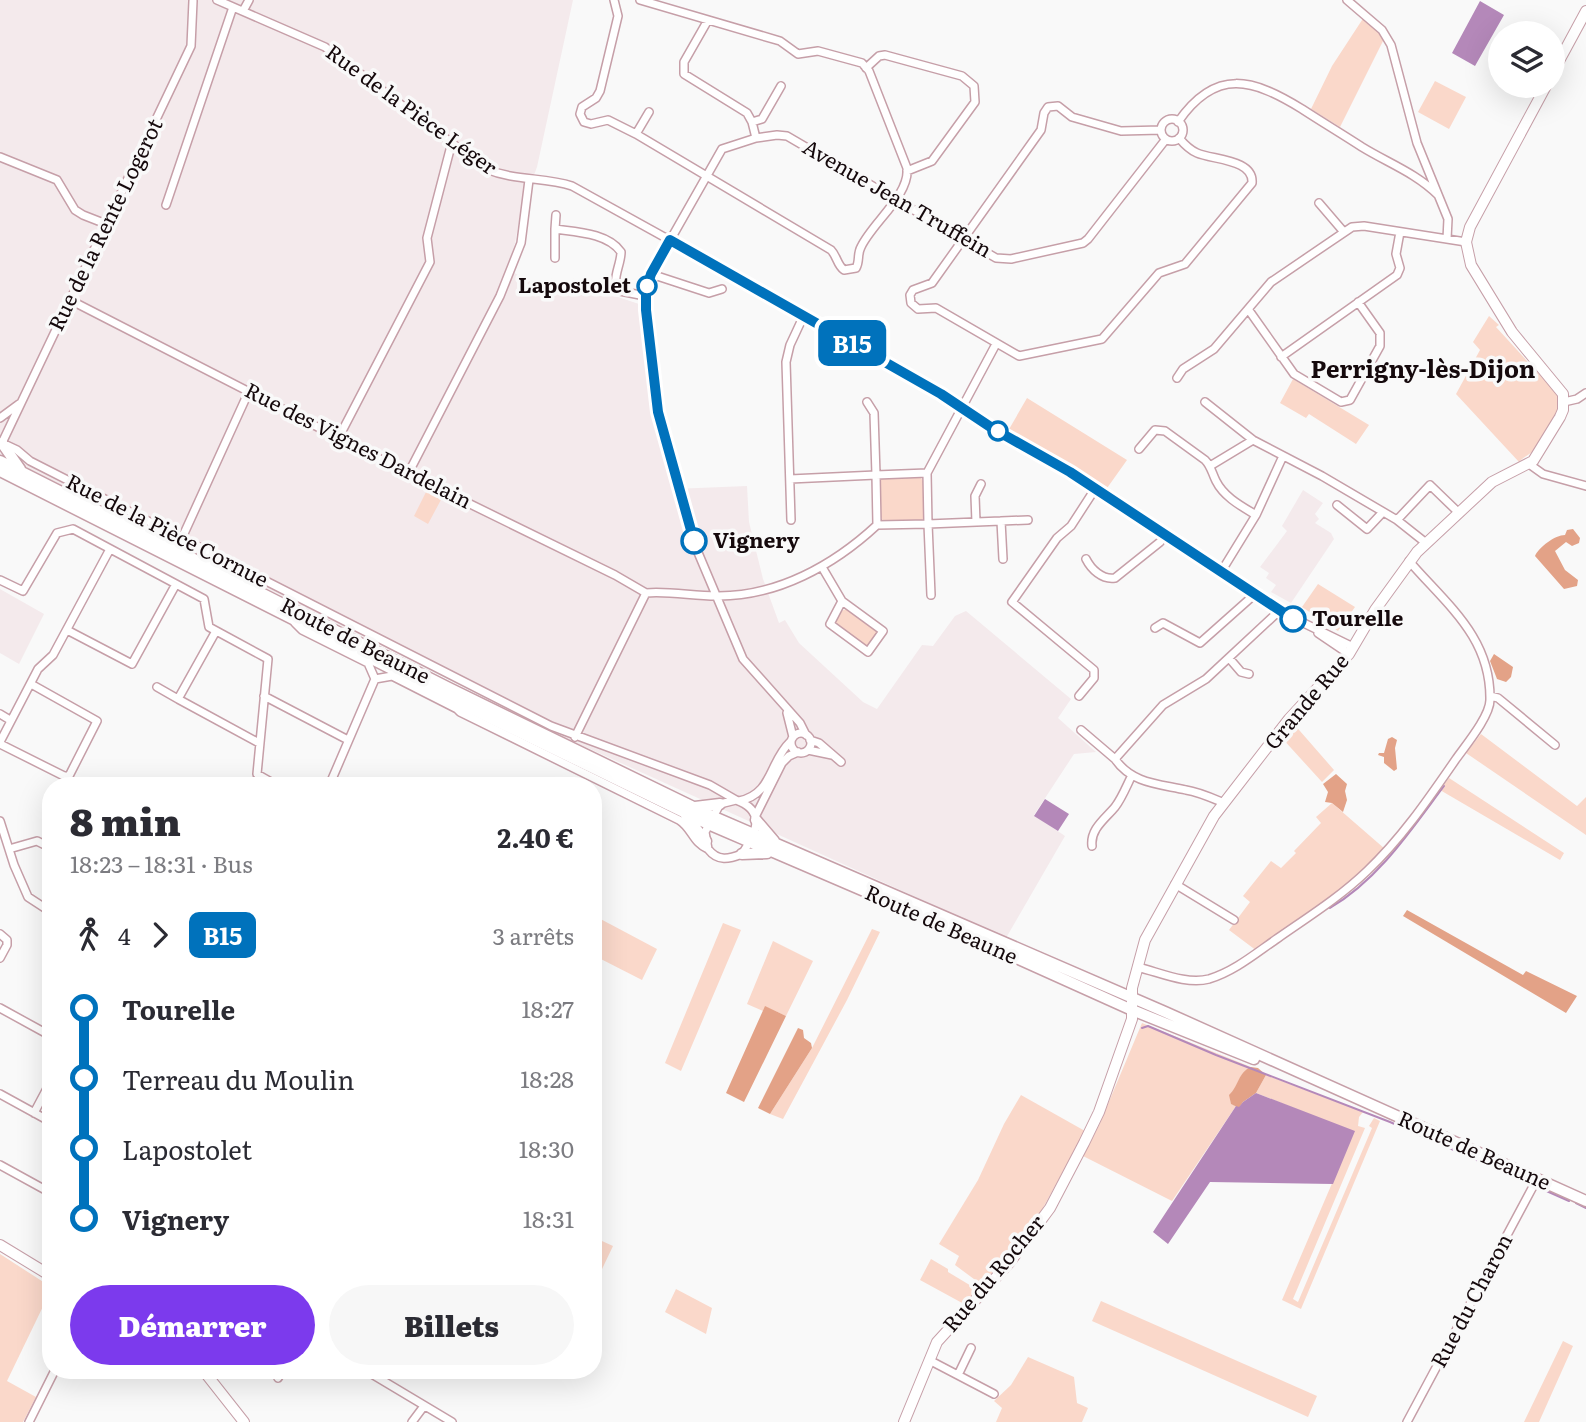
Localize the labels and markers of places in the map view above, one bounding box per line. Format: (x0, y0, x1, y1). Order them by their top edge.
place label: Lapostolet (518, 268, 632, 299)
marker: Lapostolet (637, 276, 657, 296)
unlabelled marker (988, 421, 1008, 441)
place label: Vignery (713, 523, 800, 554)
marker: Vignery (681, 528, 707, 554)
place label: Tourelle (1312, 601, 1403, 632)
marker: Tourelle (1280, 606, 1306, 632)

